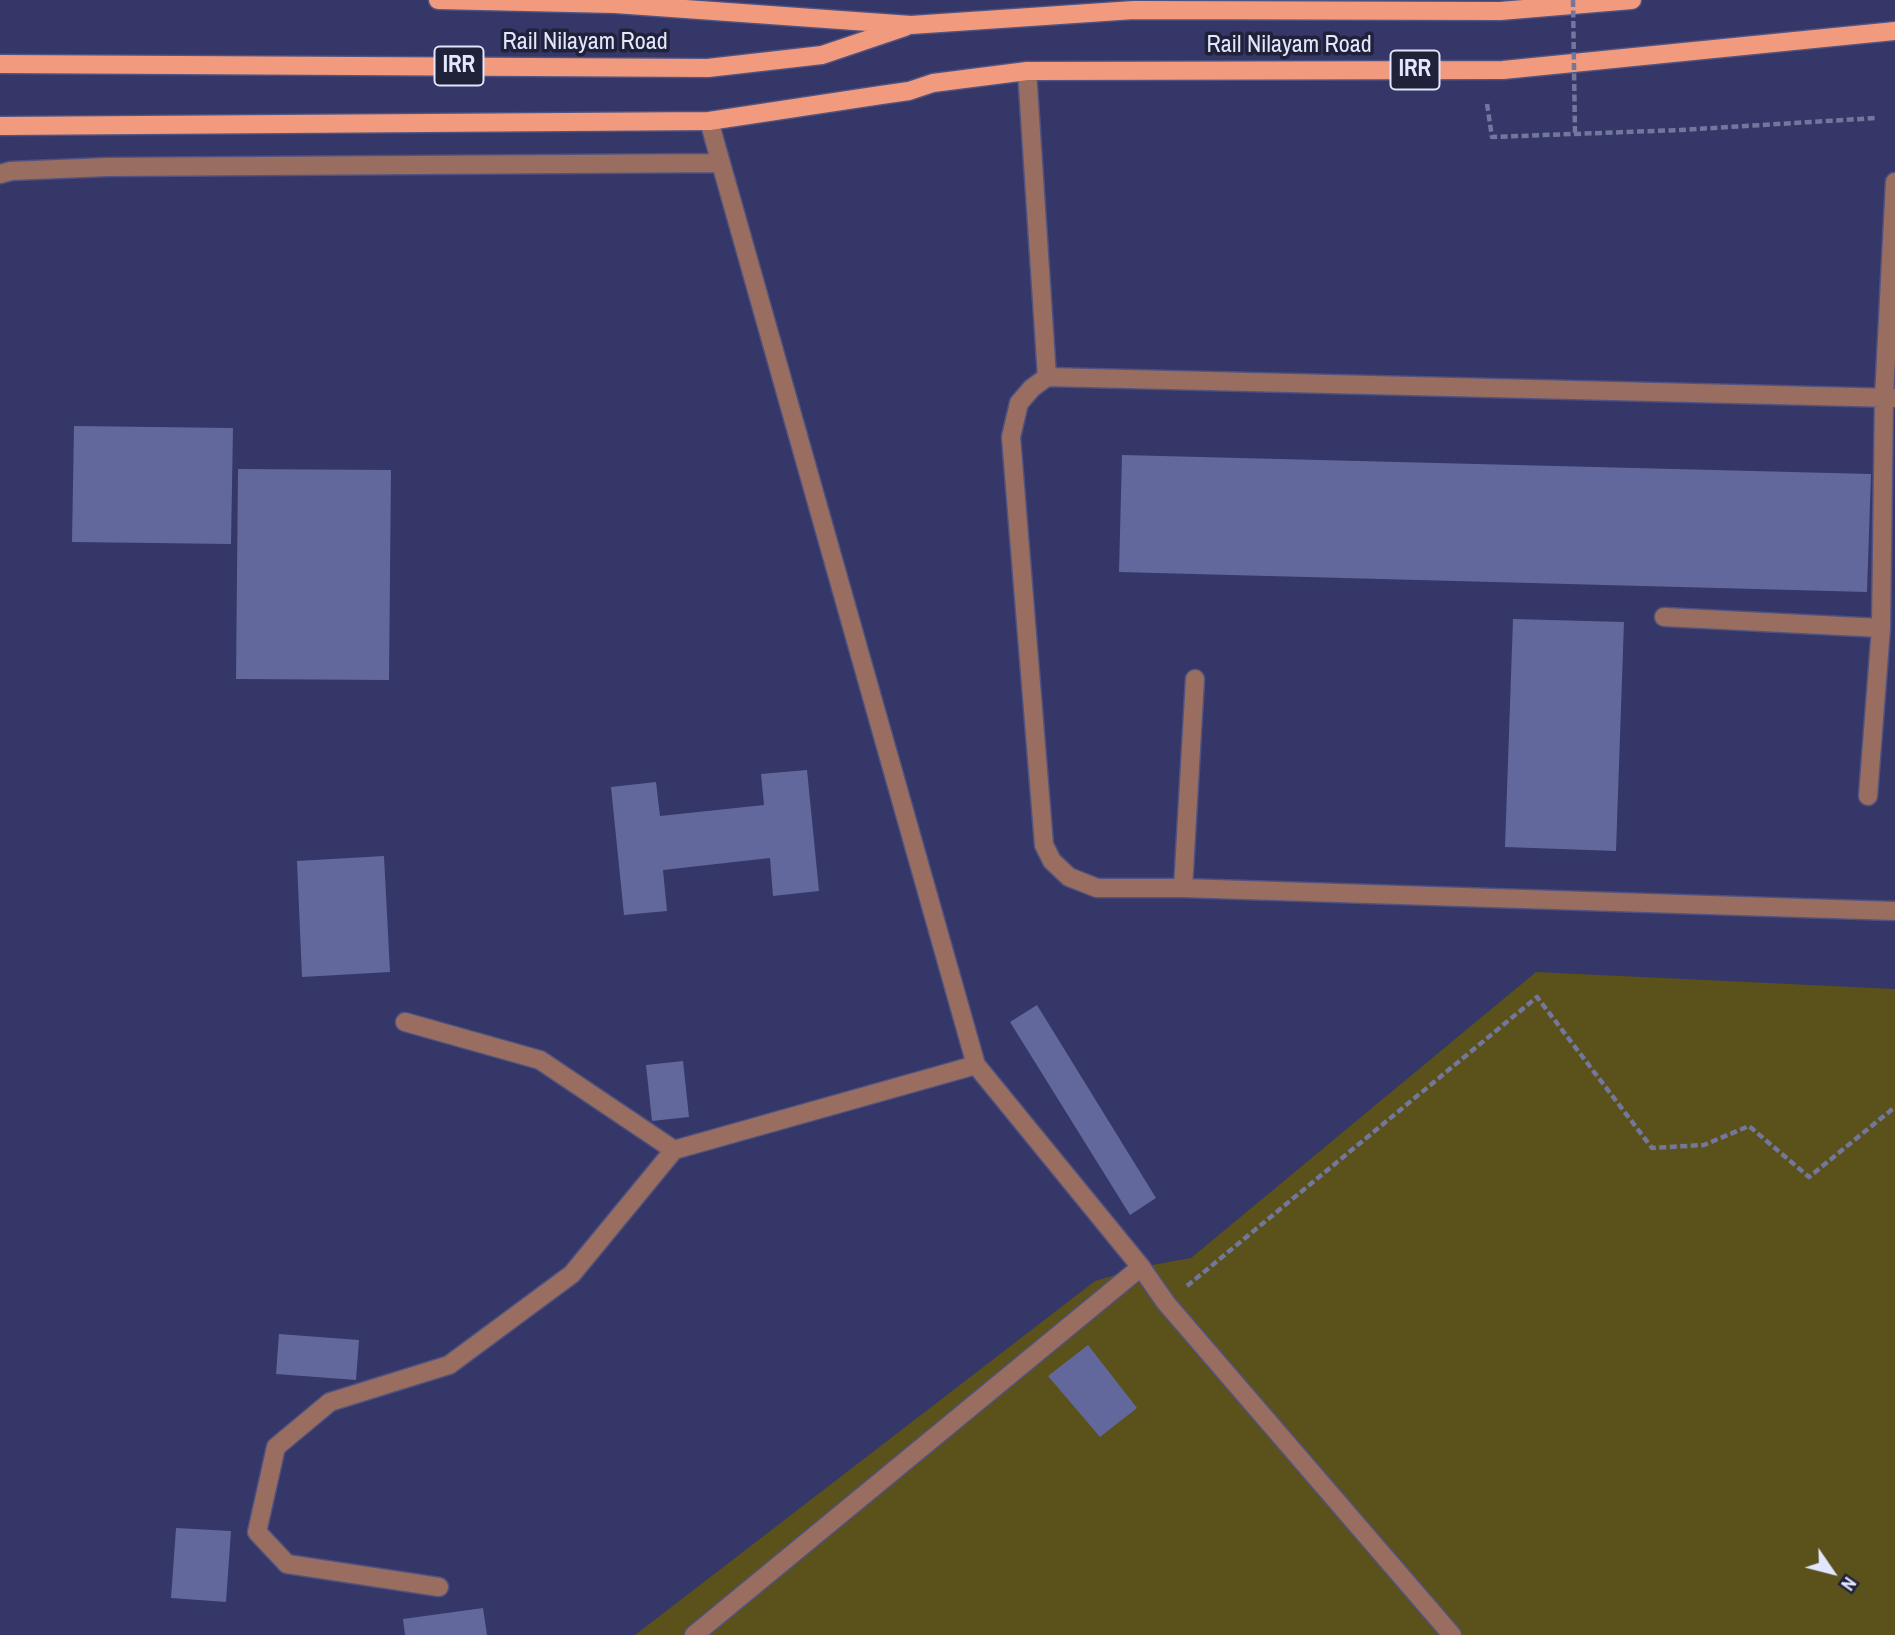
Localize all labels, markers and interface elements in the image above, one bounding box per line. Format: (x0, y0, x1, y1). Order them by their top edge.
street label: Rail Nilayam Road (502, 29, 668, 57)
street label: Rail Nilayam Road (1206, 32, 1372, 60)
road number: IRR (434, 46, 484, 86)
road number: IRR (1390, 50, 1440, 90)
north arrow (1797, 1537, 1867, 1607)
text: N (1835, 1572, 1863, 1596)

